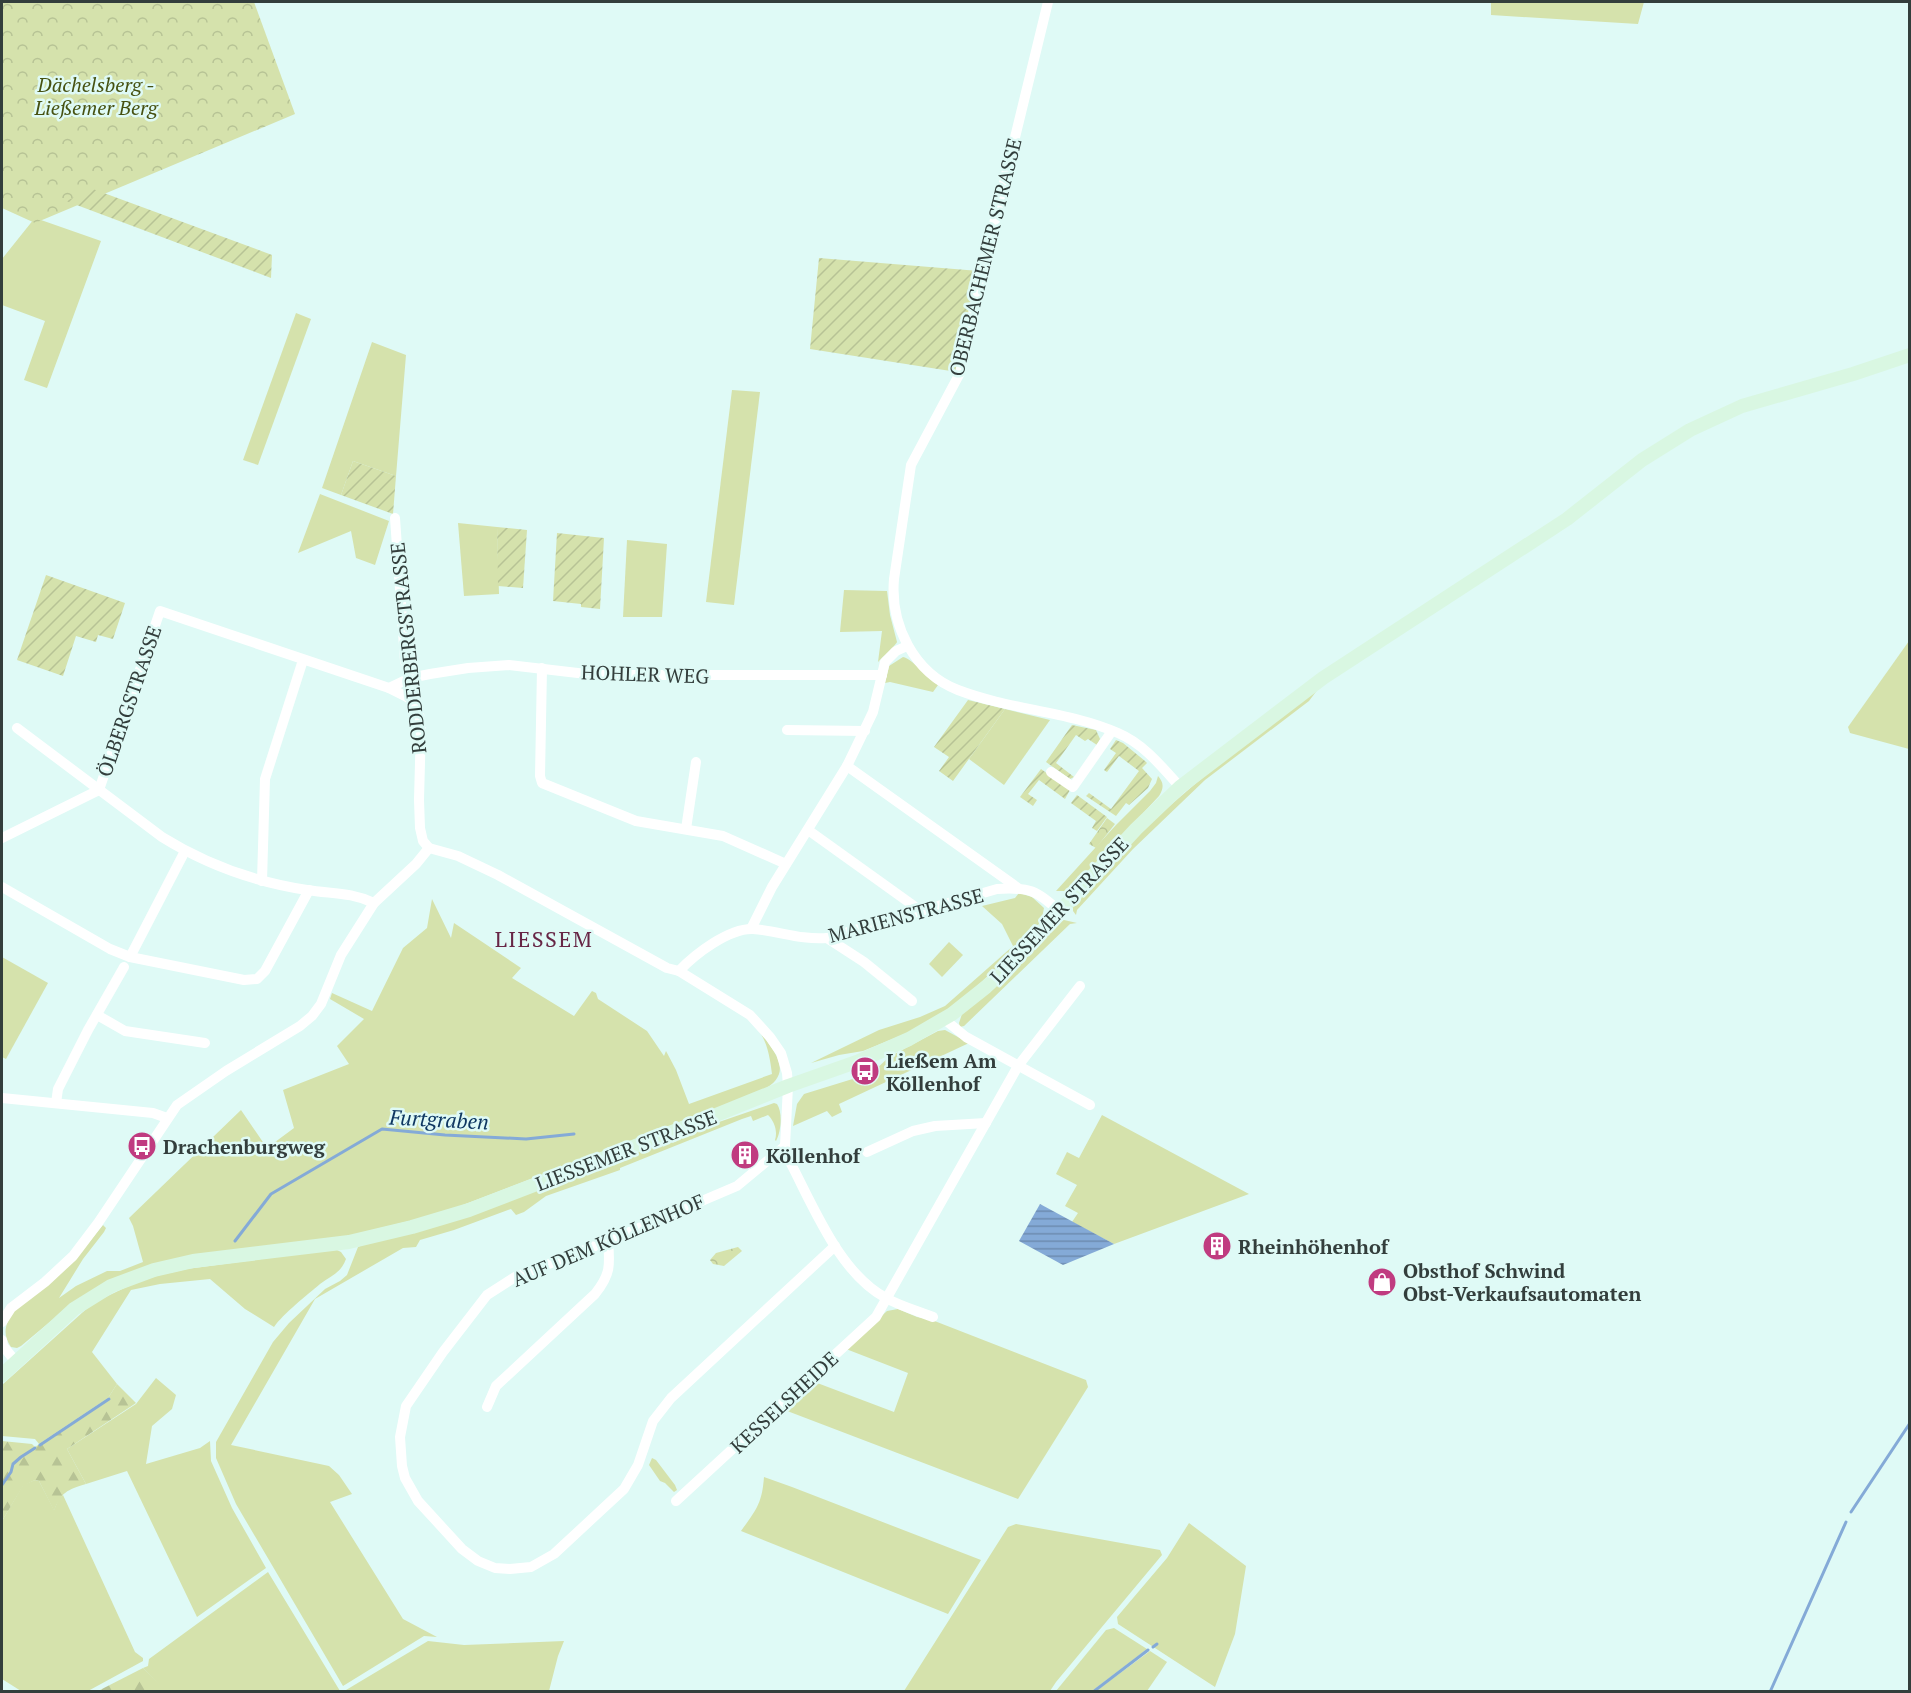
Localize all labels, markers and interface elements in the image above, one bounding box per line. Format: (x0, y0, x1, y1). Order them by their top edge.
park label: Dächelsberg - Ließemer Berg (34, 71, 159, 121)
street label: OBERBACHEMER STRASSE (942, 135, 1028, 379)
street label: RODDERBERGSTRASSE (383, 541, 433, 755)
street label: ÖLBERGSTRASSE (90, 622, 168, 780)
street label: HOHLER WEG (580, 658, 710, 690)
street label: LIESSEMER STRASSE (984, 831, 1134, 989)
street label: MARIENSTRASSE (825, 881, 987, 949)
district label: LIESSEM (495, 924, 593, 953)
place label: Ließem Am Köllenhof (886, 1047, 997, 1097)
bus stop icon: Ließem Am Köllenhof (849, 1055, 881, 1087)
water label: Furtgraben (388, 1102, 489, 1136)
street label: LIESSEMER STRASSE (532, 1103, 720, 1197)
bus stop icon: Drachenburgweg (126, 1130, 158, 1162)
place label: Drachenburgweg (163, 1133, 326, 1160)
building icon: Köllenhof (729, 1139, 761, 1171)
place label: Köllenhof (766, 1142, 862, 1169)
street label: AUF DEM KÖLLENHOF (508, 1187, 708, 1293)
building icon: Rheinhöhenhof (1201, 1230, 1233, 1262)
place label: Rheinhöhenhof (1238, 1233, 1390, 1260)
place label: Obsthof Schwind Obst-Verkaufsautomaten (1403, 1257, 1641, 1307)
shop icon: Obsthof Schwind Obst-Verkaufsautomaten (1366, 1266, 1398, 1298)
street label: KESSELSHEIDE (724, 1345, 844, 1459)

